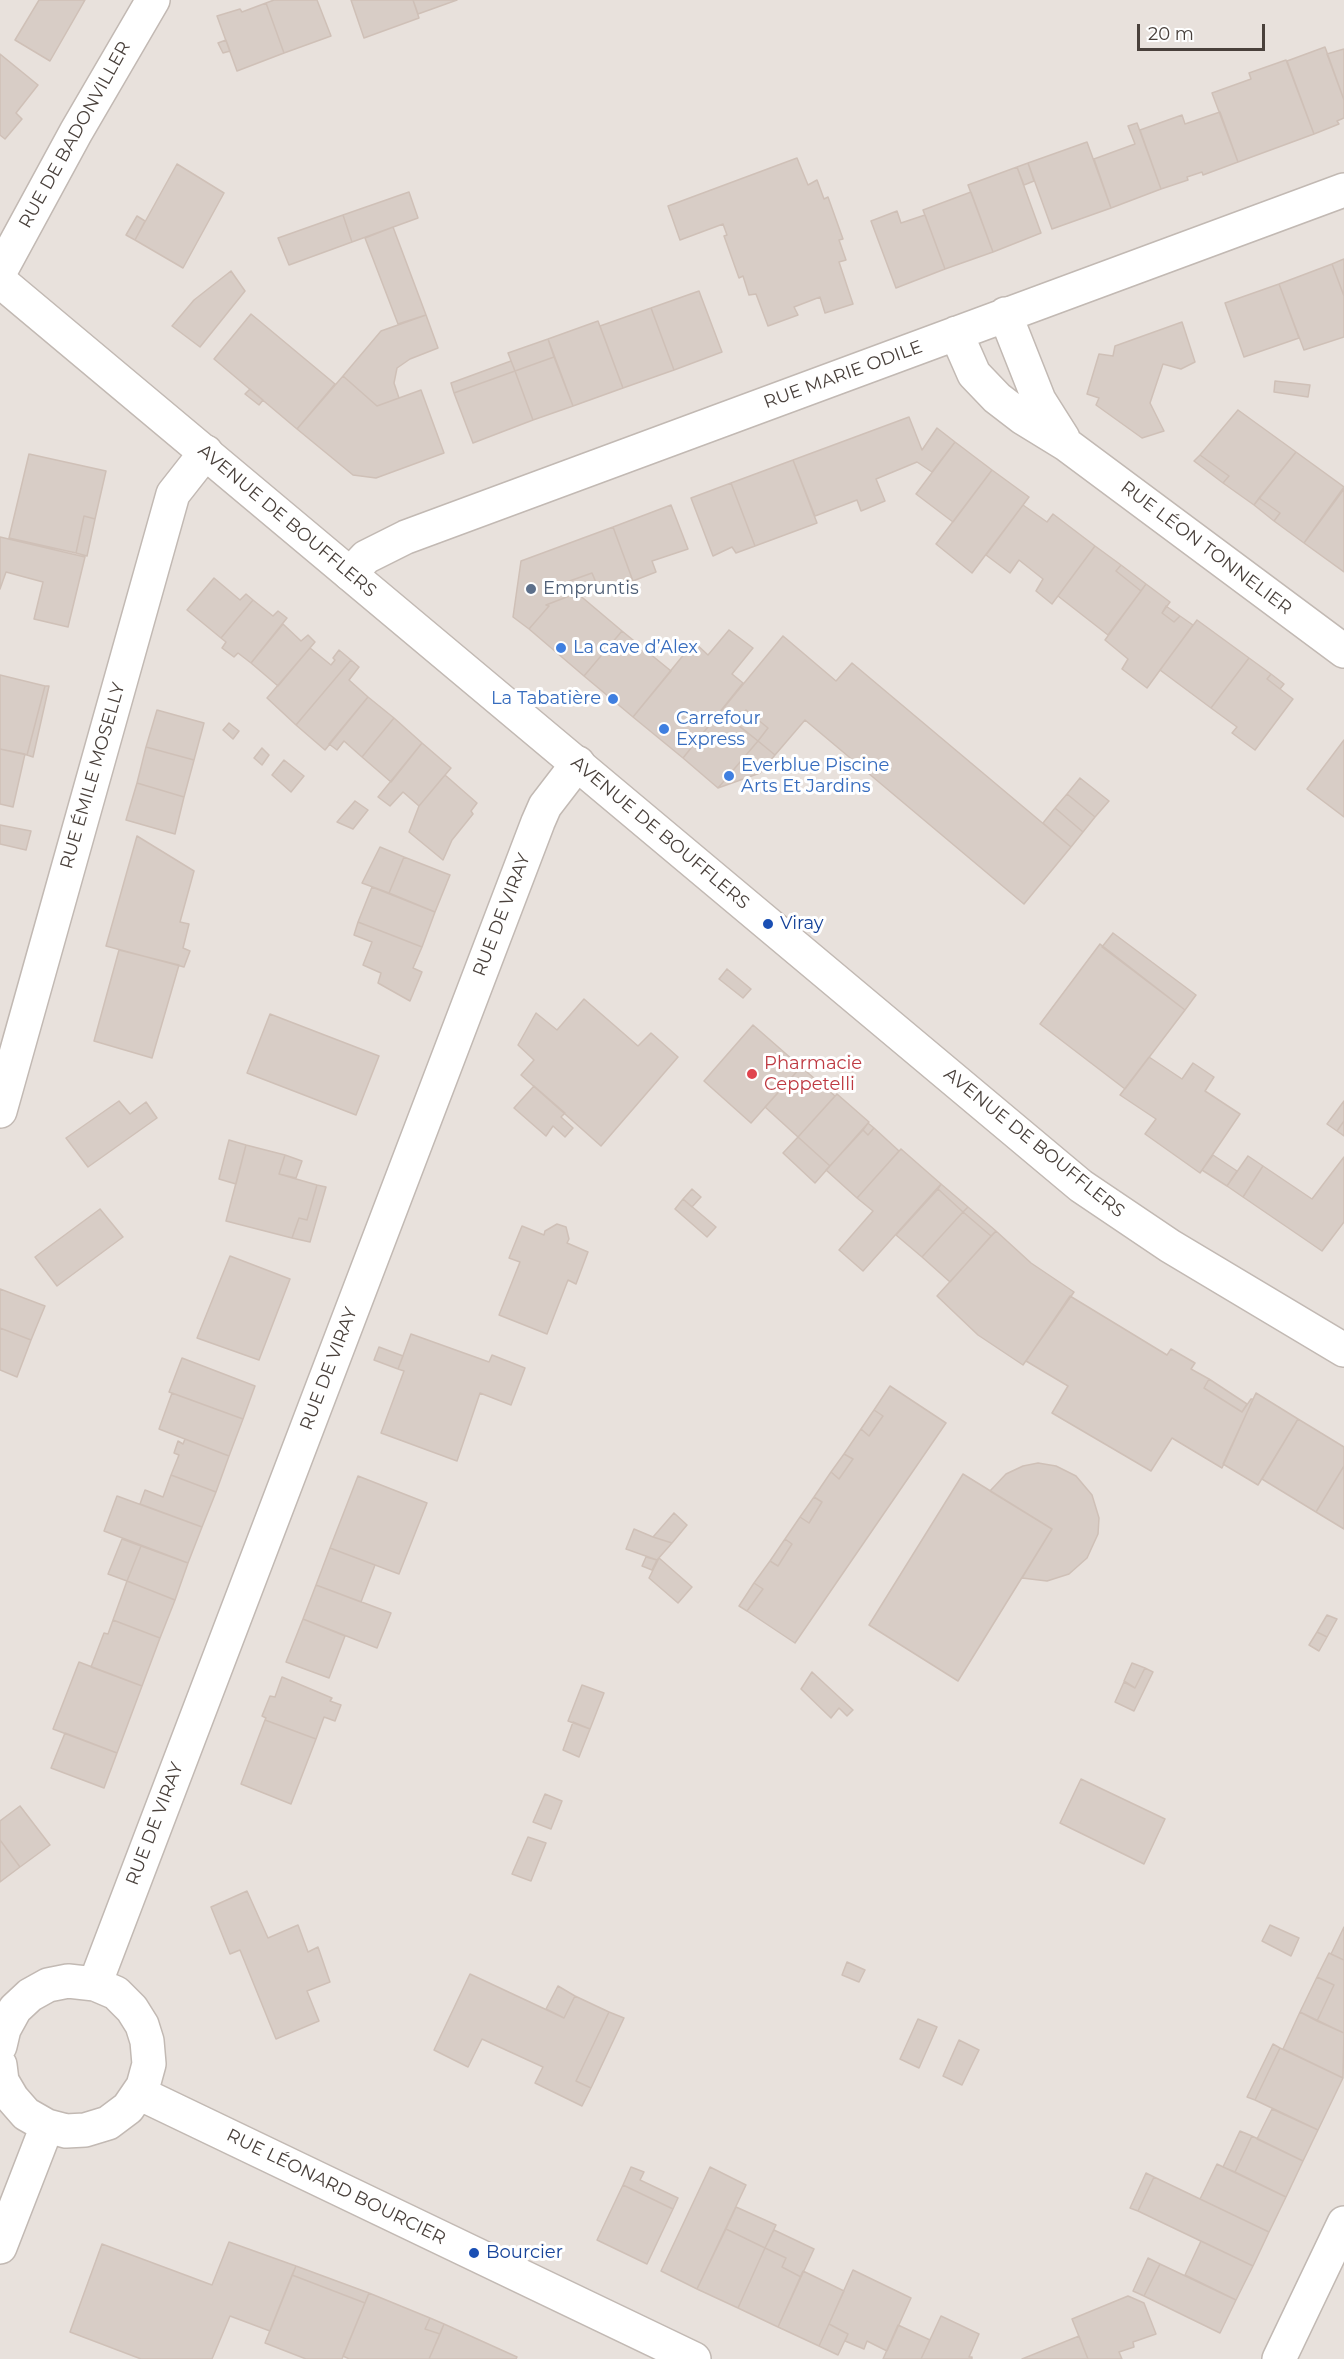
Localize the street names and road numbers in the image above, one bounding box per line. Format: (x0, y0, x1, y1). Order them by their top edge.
street label: RUE DE BADONVILLER (15, 38, 135, 232)
street label: RUE MARIE ODILE (761, 336, 925, 414)
street label: AVENUE DE BOUFFLERS (193, 440, 381, 602)
street label: RUE LÉON TONNELIER (1116, 477, 1296, 619)
street label: RUE ÉMILE MOSELLY (56, 680, 130, 872)
street label: AVENUE DE BOUFFLERS (566, 752, 754, 914)
street label: RUE DE VIRAY (469, 850, 535, 980)
street label: AVENUE DE BOUFFLERS (939, 1063, 1129, 1223)
street label: RUE DE VIRAY (296, 1304, 362, 1434)
street label: RUE DE VIRAY (122, 1759, 188, 1889)
street label: RUE LÉONARD BOURCIER (223, 2124, 449, 2250)

